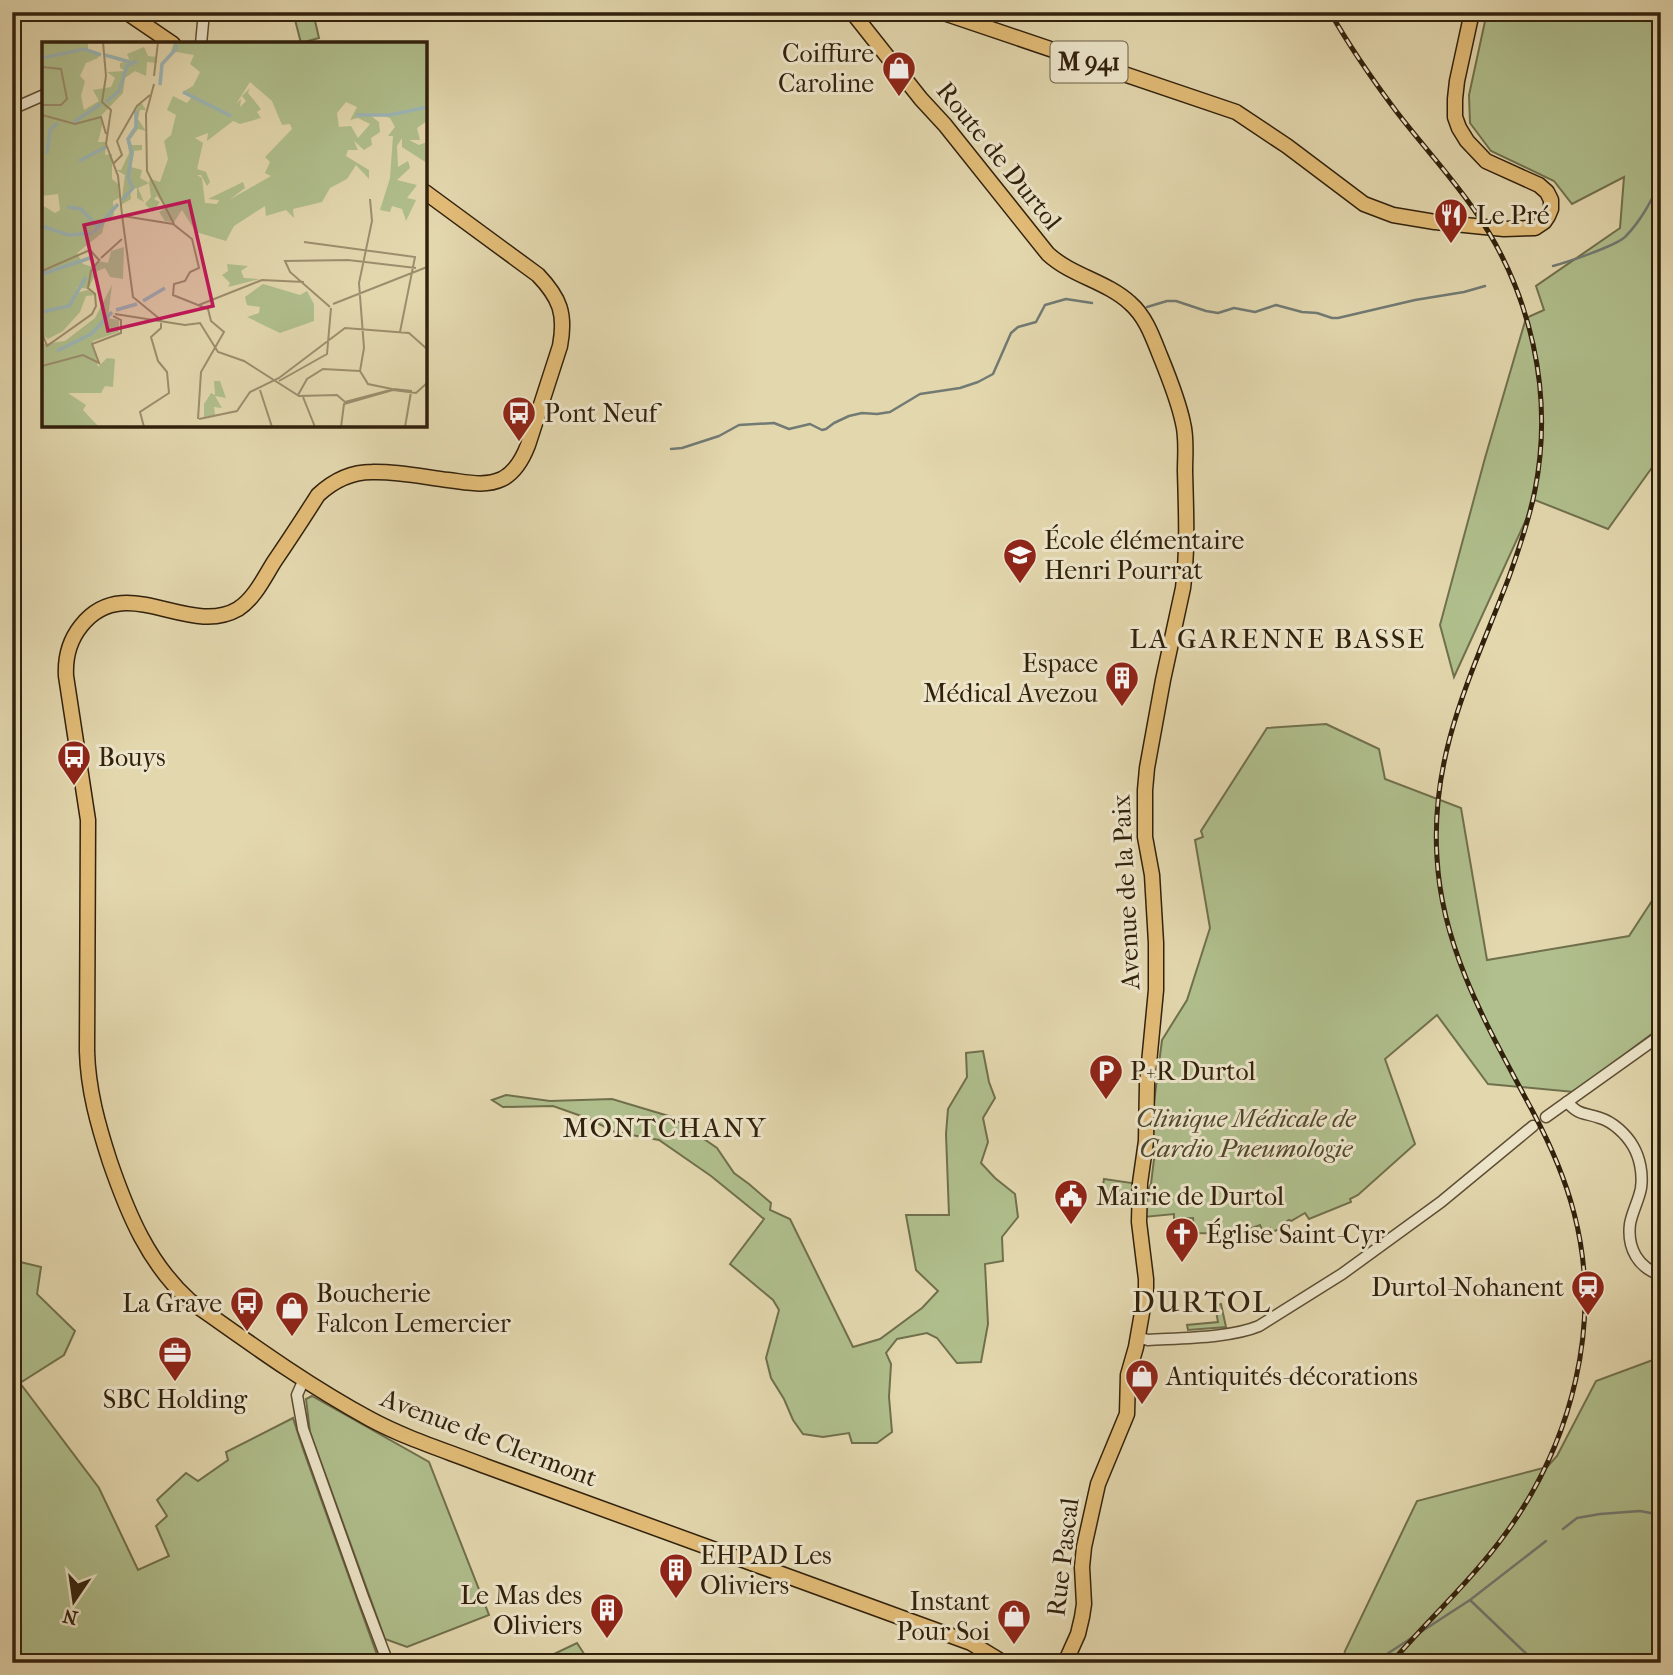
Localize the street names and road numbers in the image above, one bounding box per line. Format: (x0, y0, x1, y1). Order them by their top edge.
road number: M 941 (1050, 42, 1128, 82)
street label: Route de Durtol (930, 76, 1068, 236)
street label: Avenue de la Paix (1105, 793, 1147, 991)
street label: Avenue de Clermont (376, 1382, 602, 1494)
street label: Rue Pascal (1040, 1496, 1086, 1618)

